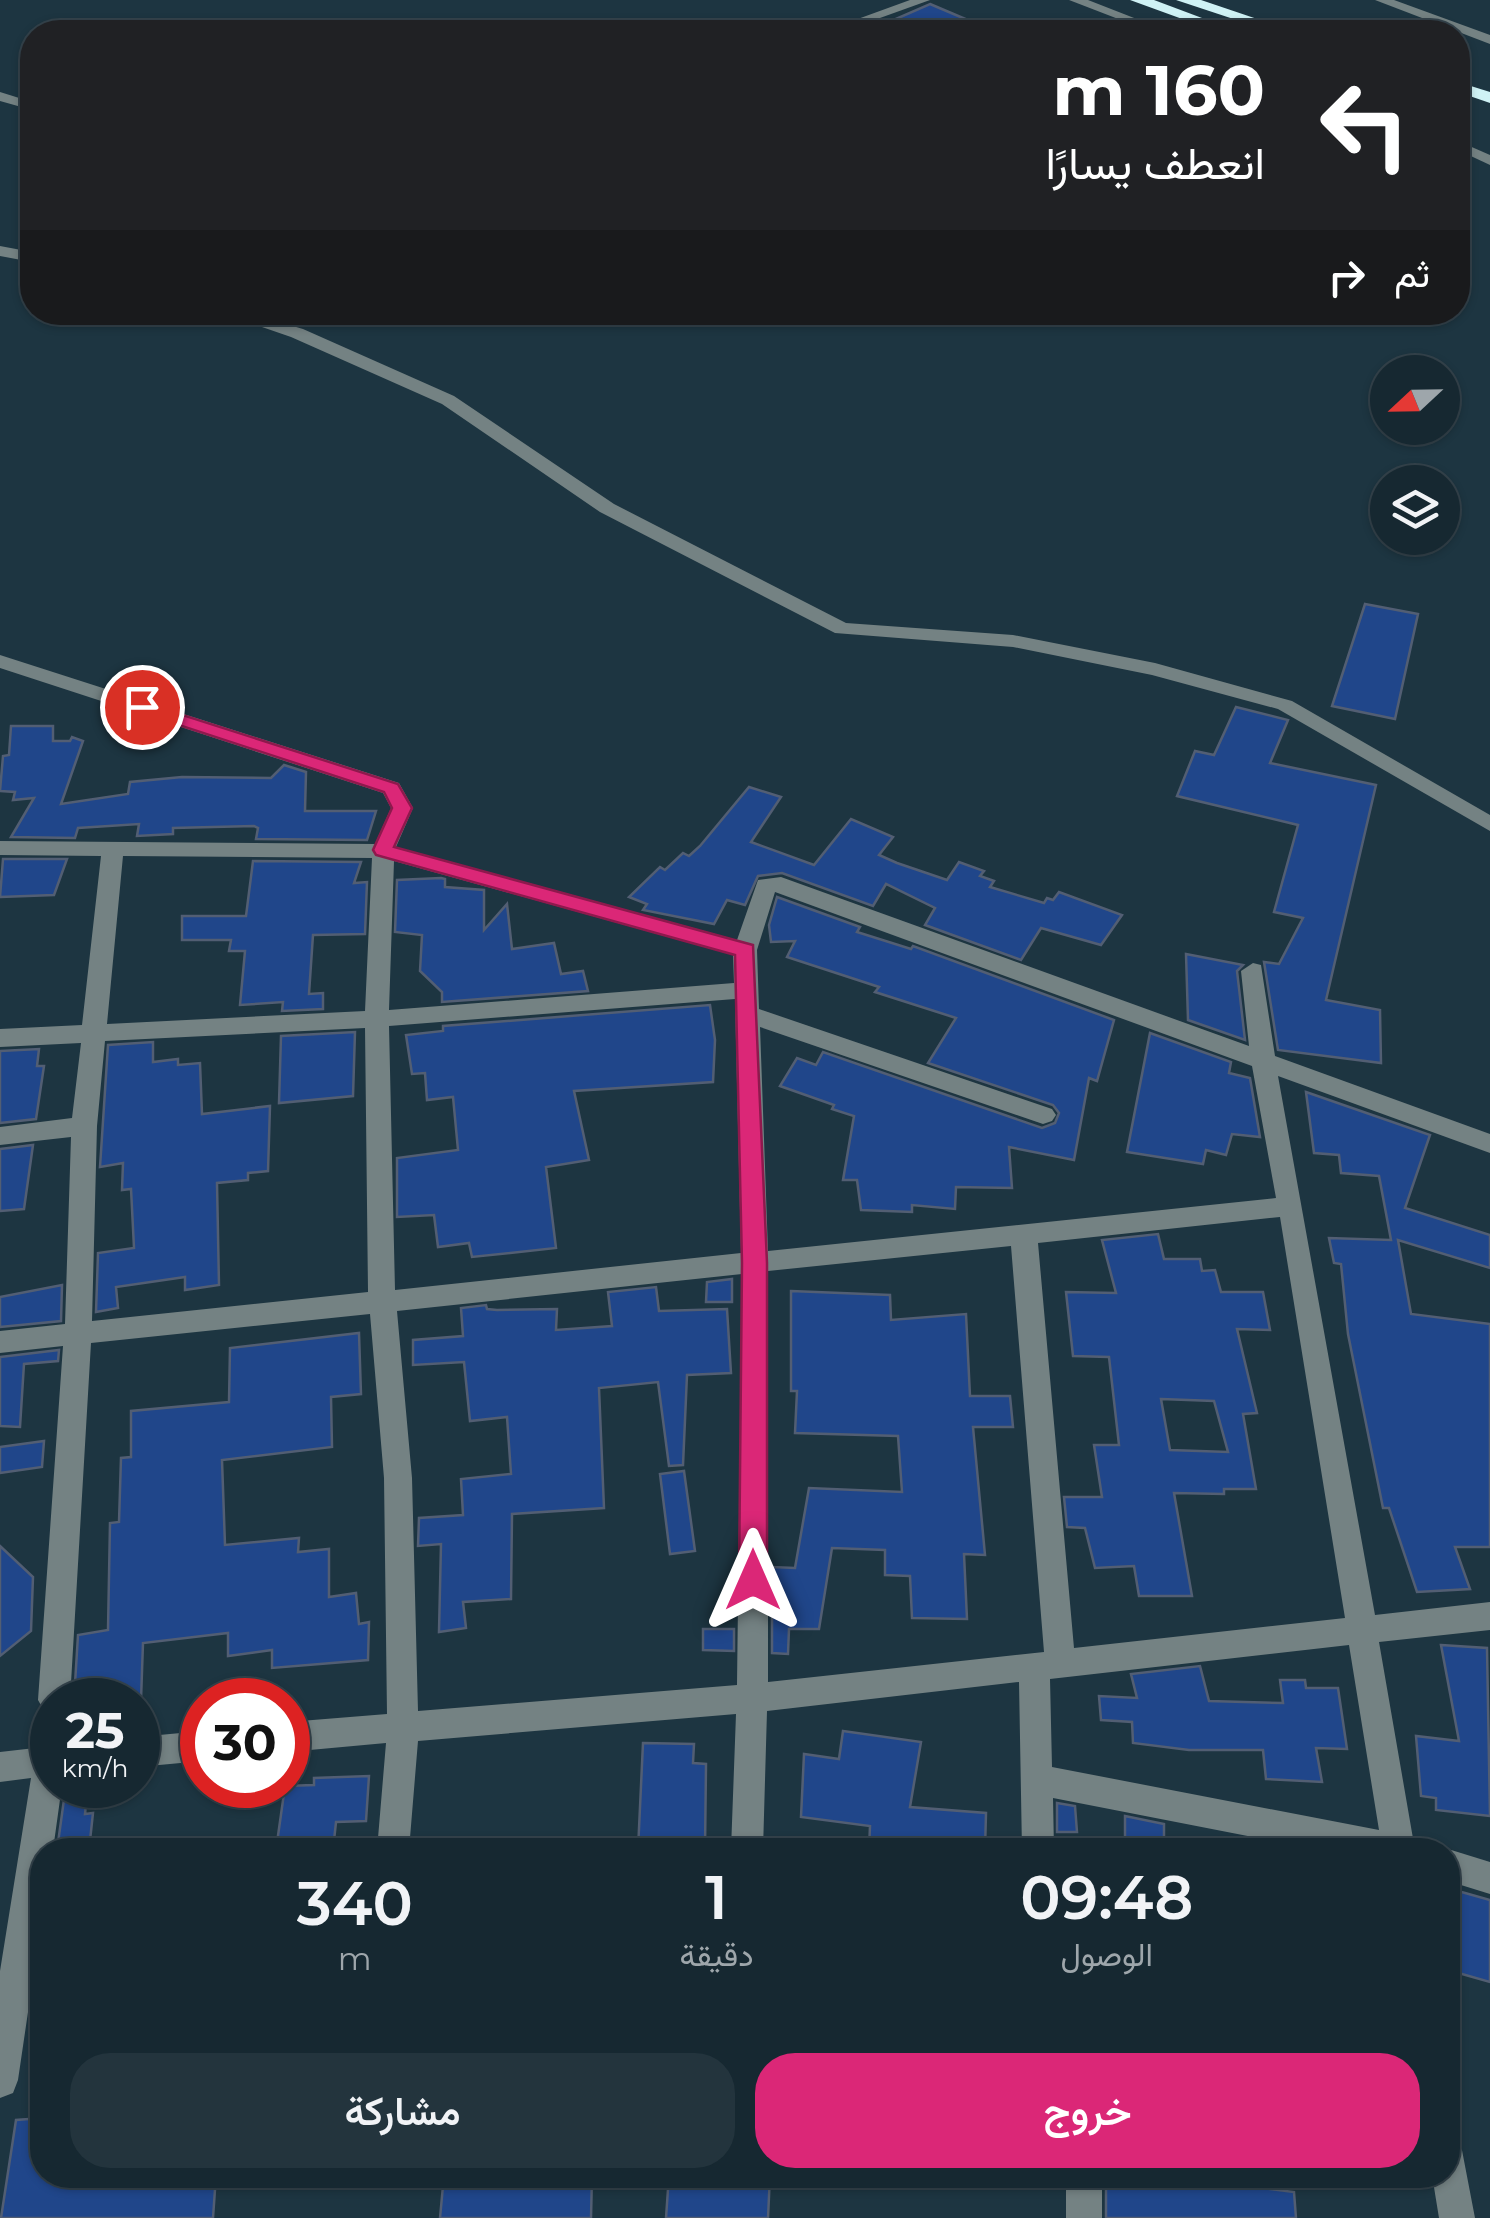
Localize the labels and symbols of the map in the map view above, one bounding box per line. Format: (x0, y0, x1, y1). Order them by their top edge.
north arrow (1370, 355, 1460, 445)
pin (100, 665, 185, 750)
position arrow (701, 1528, 805, 1632)
speed limit sign: 30 (180, 1678, 310, 1808)

